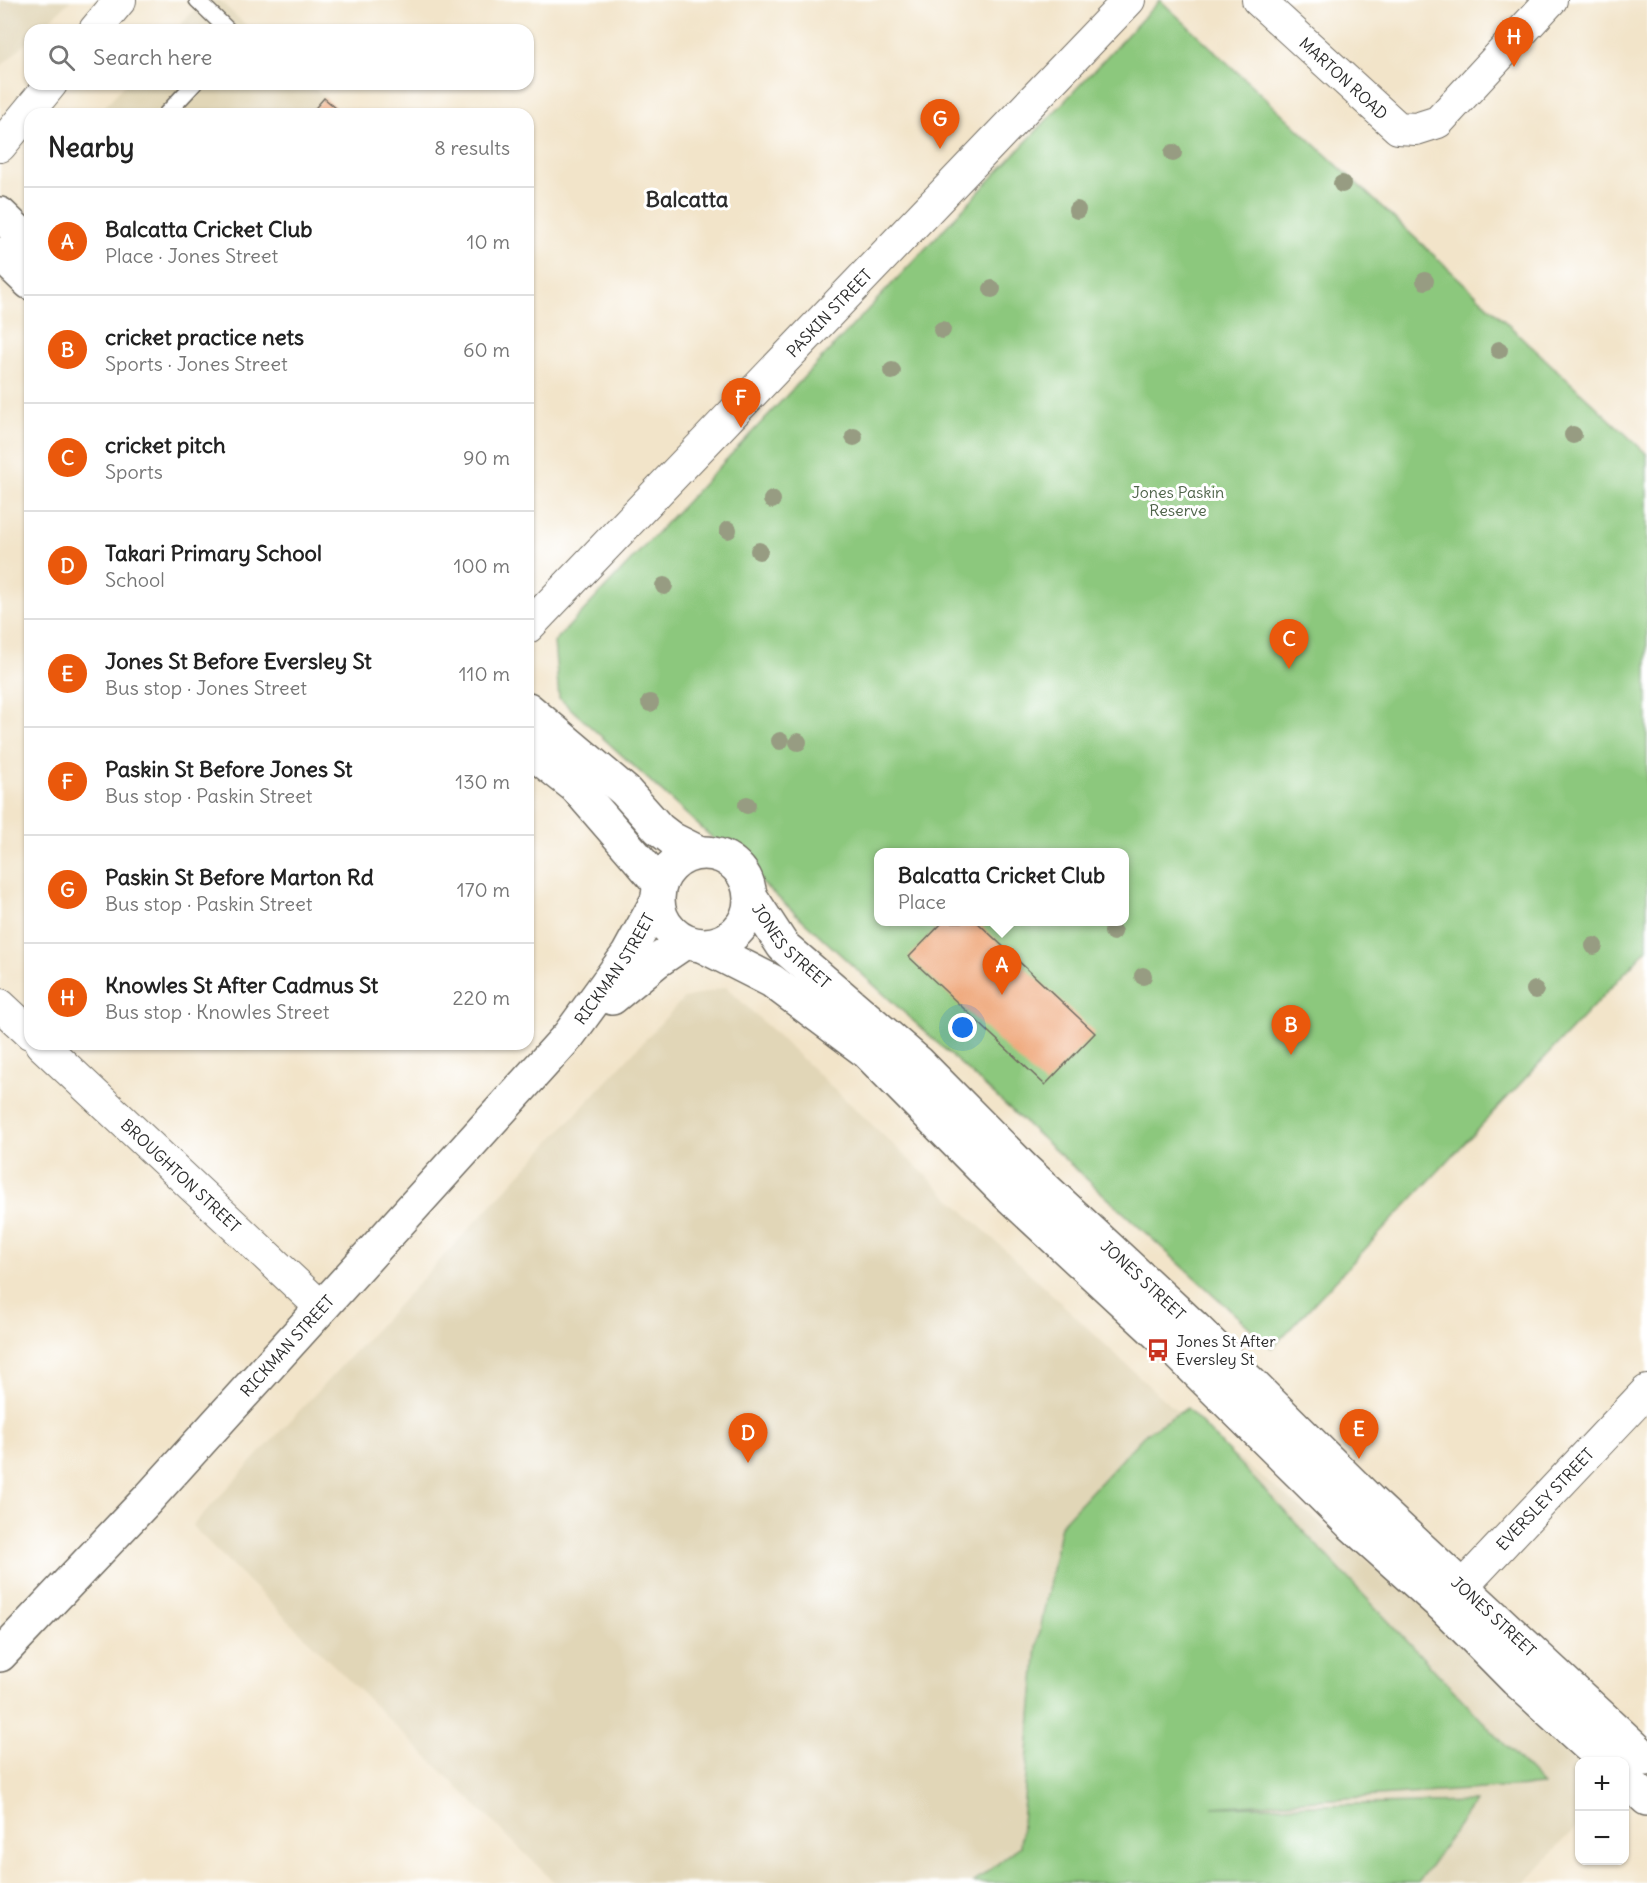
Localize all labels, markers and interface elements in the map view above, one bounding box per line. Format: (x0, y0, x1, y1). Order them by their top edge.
pin: H (1494, 17, 1534, 67)
search box (24, 24, 534, 90)
street label: MARTON ROAD (1295, 33, 1392, 124)
icon: search (45, 41, 78, 74)
text: Search here (93, 43, 212, 71)
pin: G (920, 100, 960, 149)
text: Nearby (48, 131, 134, 164)
text: 8 results (434, 135, 510, 160)
district label: Balcatta (646, 185, 729, 213)
text: Balcatta Cricket Club (105, 215, 313, 243)
text: A (61, 229, 74, 254)
text: 10 m (467, 229, 510, 254)
text: Place · Jones Street (105, 243, 278, 268)
street label: PASKIN STREET (782, 265, 876, 361)
text: cricket practice nets (105, 323, 304, 351)
text: B (61, 337, 74, 362)
text: 60 m (463, 337, 510, 362)
text: Sports · Jones Street (105, 351, 288, 376)
pin: F (722, 378, 760, 428)
text: cricket pitch (105, 431, 226, 459)
text: C (61, 445, 74, 470)
text: 90 m (463, 445, 510, 470)
text: Sports (105, 459, 163, 484)
park label: Jones Paskin Reserve (1132, 482, 1224, 520)
text: Takari Primary School (105, 539, 322, 567)
text: D (60, 553, 75, 578)
text: 100 m (453, 553, 510, 578)
text: School (105, 567, 165, 592)
pin: C (1270, 620, 1308, 669)
text: Jones St Before Eversley St (105, 647, 372, 675)
text: E (62, 661, 73, 686)
text: 110 m (459, 661, 510, 686)
text: Bus stop · Jones Street (105, 675, 307, 700)
text: Paskin St Before Jones St (105, 755, 352, 783)
text: F (62, 769, 73, 794)
text: 130 m (455, 769, 510, 794)
text: Bus stop · Paskin Street (105, 783, 313, 808)
popup (874, 848, 1129, 926)
text: Balcatta Cricket Club (898, 861, 1105, 889)
text: Paskin St Before Marton Rd (105, 863, 374, 891)
text: G (60, 877, 75, 902)
text: 170 m (457, 877, 510, 902)
text: Place (898, 889, 946, 914)
text: Bus stop · Paskin Street (105, 891, 313, 916)
street label: JONES STREET (748, 900, 835, 993)
street label: RICKMAN STREET (570, 909, 658, 1028)
pin: A (982, 946, 1022, 995)
text: Knowles St After Cadmus St (105, 971, 378, 999)
text: H (60, 985, 75, 1010)
text: 220 m (453, 985, 510, 1010)
text: Bus stop · Knowles Street (105, 999, 329, 1024)
pin: B (1272, 1006, 1310, 1055)
your location (948, 1013, 977, 1042)
street label: BROUGHTON STREET (117, 1115, 245, 1236)
street label: JONES STREET (1097, 1236, 1190, 1324)
street label: RICKMAN STREET (236, 1291, 338, 1401)
place label: Jones St After Eversley St (1176, 1331, 1276, 1369)
bus stop icon: Jones St After Eversley St (1145, 1337, 1171, 1363)
pin: E (1340, 1410, 1378, 1459)
pin: D (728, 1414, 768, 1463)
street label: EVERSLEY STREET (1492, 1444, 1598, 1554)
street label: JONES STREET (1447, 1572, 1540, 1661)
map controls (1575, 1757, 1629, 1865)
button: + (1575, 1757, 1629, 1811)
button: − (1575, 1811, 1629, 1865)

